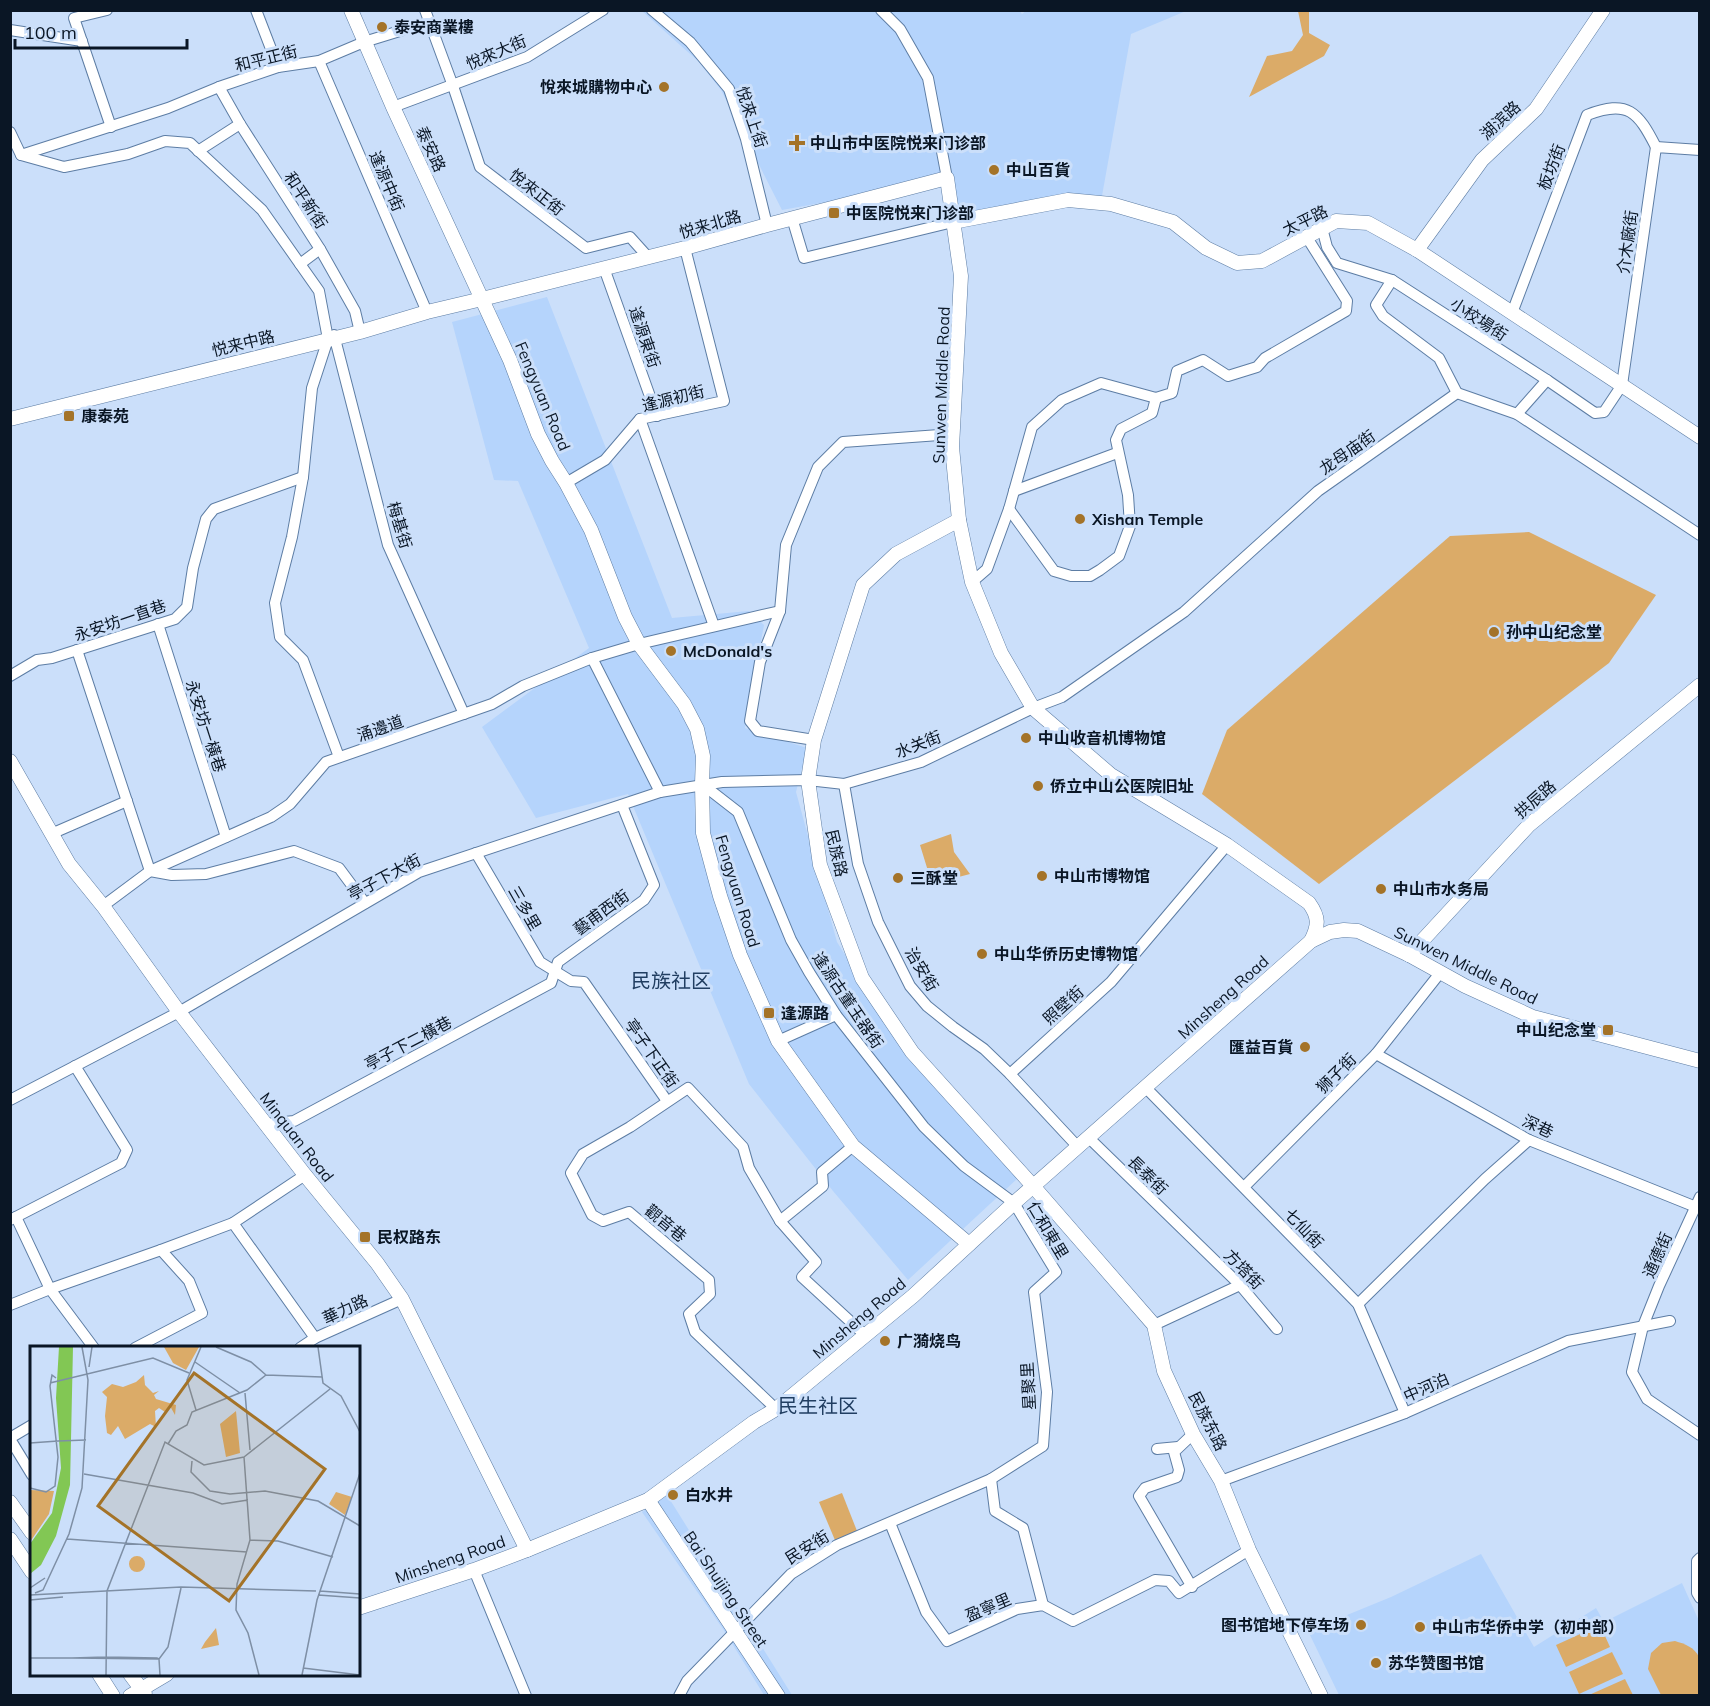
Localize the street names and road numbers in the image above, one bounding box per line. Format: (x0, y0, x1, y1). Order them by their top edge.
street label: 悅來大街 (463, 30, 529, 74)
street label: 和平正街 (233, 41, 299, 75)
street label: 悅來上街 (732, 83, 772, 151)
street label: 湖滨路 (1476, 96, 1524, 144)
street label: 泰安路 (412, 123, 450, 175)
street label: 板坊街 (1533, 141, 1569, 193)
street label: 逢源中街 (365, 148, 409, 214)
street label: 悅來正街 (506, 164, 568, 220)
street label: 和平新街 (280, 168, 332, 232)
street label: 太平路 (1279, 200, 1331, 240)
street label: 悦来北路 (676, 206, 744, 242)
street label: 介木廠街 (1613, 209, 1641, 275)
street label: 小校場街 (1447, 293, 1511, 345)
street label: 逢源東街 (625, 303, 665, 371)
street label: Sunwen Middle Road (928, 306, 954, 464)
street label: 悦来中路 (210, 326, 276, 360)
street label: Fengyuan Road (511, 338, 575, 454)
street label: 逢源初街 (640, 381, 706, 415)
street label: 龙母庙街 (1315, 425, 1379, 479)
street label: 梅基街 (383, 499, 417, 551)
street label: 永安坊一直巷 (71, 595, 169, 645)
street label: 永安坊一橫巷 (182, 677, 230, 775)
street label: 涌邊道 (354, 711, 406, 745)
street label: 水关街 (892, 726, 944, 762)
street label: 拱辰路 (1510, 776, 1560, 822)
street label: 民族路 (822, 827, 852, 879)
street label: Fengyuan Road (711, 832, 765, 950)
street label: 亭子下大街 (344, 849, 424, 905)
street label: 三多里 (504, 882, 546, 934)
street label: 藝甫西街 (569, 885, 633, 939)
street label: Sunwen Middle Road (1391, 922, 1541, 1008)
street label: 治安街 (901, 943, 943, 995)
street label: 逢源古董玉器街 (808, 948, 888, 1052)
street label: Minsheng Road (1173, 951, 1273, 1043)
street label: 照壁街 (1038, 982, 1088, 1028)
street label: 亭子下二橫巷 (361, 1012, 455, 1074)
street label: 亭子下正街 (621, 1014, 683, 1092)
street label: 狮子街 (1312, 1049, 1360, 1097)
street label: Minquan Road (256, 1088, 338, 1186)
street label: 深巷 (1519, 1110, 1557, 1142)
street label: 長泰街 (1124, 1151, 1172, 1199)
street label: 仁和東里 (1023, 1197, 1073, 1263)
street label: 觀音巷 (641, 1200, 691, 1246)
street label: 七仙街 (1280, 1204, 1328, 1252)
street label: 通德街 (1638, 1229, 1676, 1281)
street label: 方塔街 (1220, 1245, 1268, 1293)
street label: Minsheng Road (808, 1273, 910, 1363)
street label: 華力路 (319, 1290, 371, 1328)
street label: 星聚里 (1017, 1362, 1039, 1410)
street label: 中河泊 (1400, 1368, 1452, 1406)
street label: 民族东路 (1185, 1388, 1231, 1454)
street label: 民安街 (781, 1526, 833, 1568)
street label: Bai Shuijing Street (680, 1527, 773, 1651)
street label: Minsheng Road (392, 1531, 508, 1587)
street label: 盈寧里 (962, 1588, 1014, 1626)

